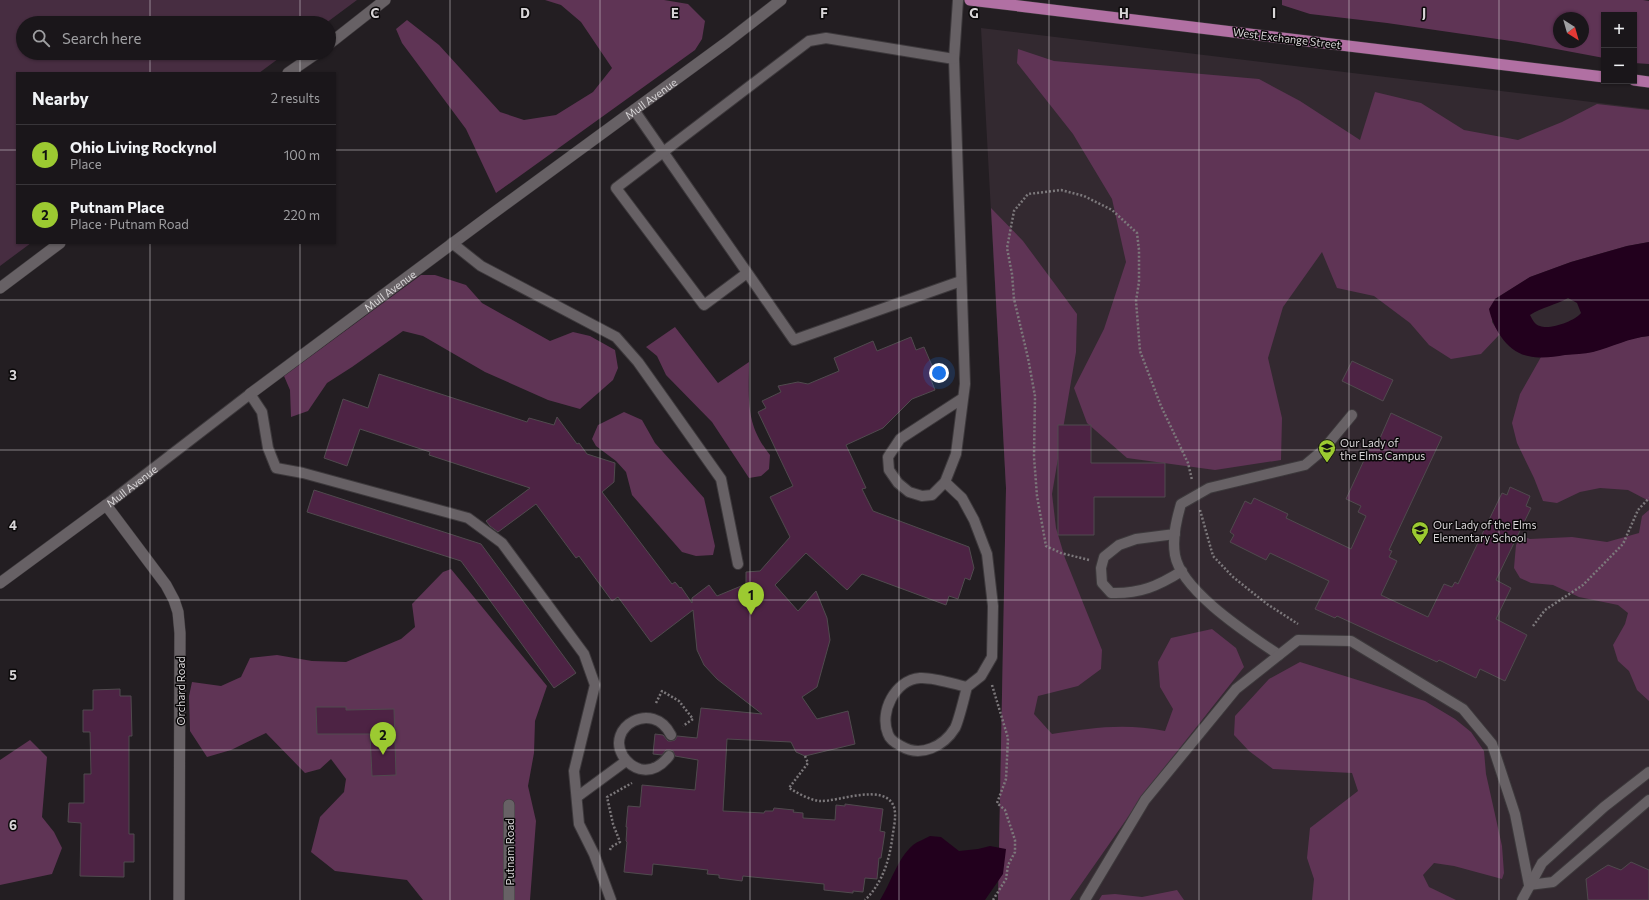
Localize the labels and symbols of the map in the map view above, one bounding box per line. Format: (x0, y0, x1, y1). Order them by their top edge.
text: C (371, 5, 380, 21)
text: D (520, 5, 530, 21)
text: E (671, 5, 679, 21)
text: F (820, 5, 828, 21)
text: G (969, 5, 979, 21)
text: H (1119, 5, 1129, 21)
text: I (1272, 5, 1276, 21)
text: J (1422, 5, 1426, 21)
north arrow (1553, 12, 1589, 48)
street label: West Exchange Street (1232, 25, 1342, 51)
street label: Mull Avenue (622, 75, 679, 121)
street label: Mull Avenue (361, 267, 418, 314)
your location (929, 363, 949, 383)
text: 3 (9, 367, 17, 383)
place label: Our Lady of the Elms Campus (1340, 436, 1425, 462)
school or university icon: Our Lady of the Elms Campus (1317, 438, 1337, 463)
street label: Mull Avenue (103, 462, 160, 509)
text: 4 (9, 517, 17, 533)
place label: Our Lady of the Elms Elementary School (1433, 518, 1536, 544)
school or university icon: Our Lady of the Elms Elementary School (1410, 520, 1430, 545)
pin: 1 (738, 582, 764, 615)
street label: Orchard Road (174, 656, 187, 726)
text: 5 (9, 667, 17, 683)
pin: 2 (370, 722, 396, 755)
text: 6 (9, 817, 17, 833)
street label: Putnam Road (503, 818, 516, 886)

